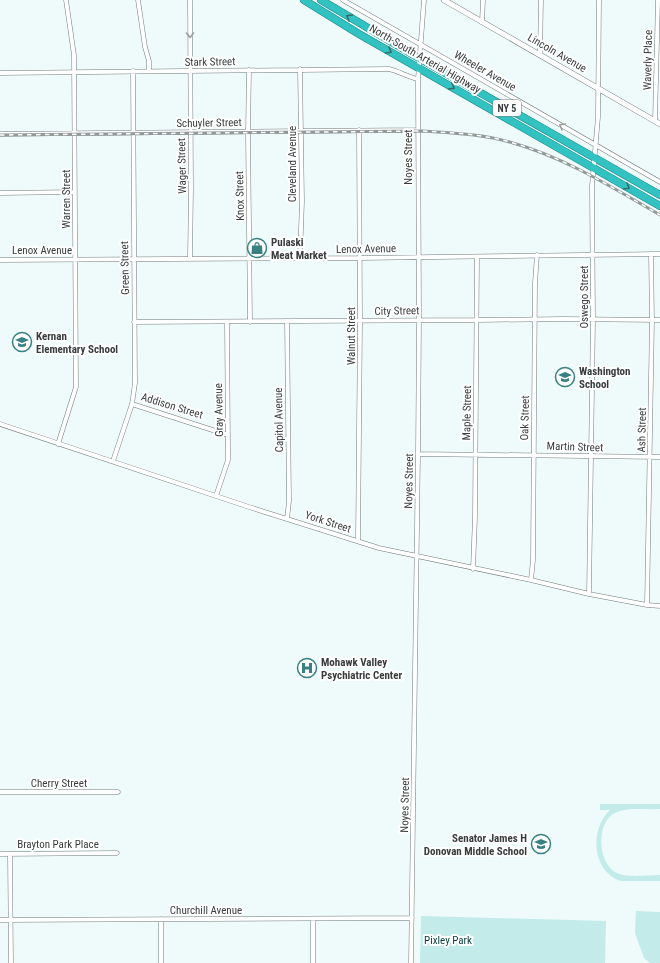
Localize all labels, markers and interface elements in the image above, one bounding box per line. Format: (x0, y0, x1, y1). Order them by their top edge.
one-way arrow (346, 15, 353, 22)
street label: North-South Arterial Highway (367, 22, 483, 96)
street label: Waverly Place (641, 30, 655, 90)
street label: Lincoln Avenue (525, 31, 589, 75)
one-way arrow (186, 32, 194, 38)
one-way arrow (385, 46, 392, 53)
street label: Wheeler Avenue (452, 48, 518, 94)
street label: Stark Street (184, 55, 236, 69)
one-way arrow (448, 82, 455, 90)
road number: NY 5 (493, 100, 521, 116)
street label: Schuyler Street (176, 116, 242, 130)
one-way arrow (559, 124, 566, 131)
street label: Cleveland Avenue (286, 126, 299, 202)
street label: Noyes Street (402, 129, 415, 185)
street label: Wager Street (175, 138, 189, 194)
street label: Warren Street (60, 170, 73, 228)
street label: Knox Street (233, 171, 247, 221)
one-way arrow (623, 182, 630, 189)
place label: Pulaski Meat Market (271, 236, 327, 262)
shop icon: Pulaski Meat Market (246, 237, 268, 259)
street label: Green Street (118, 241, 132, 295)
street label: Lenox Avenue (336, 242, 396, 256)
street label: Lenox Avenue (12, 244, 72, 257)
street label: Oswego Street (578, 265, 591, 329)
street label: City Street (374, 304, 420, 318)
street label: Walnut Street (345, 307, 358, 365)
place label: Kernan Elementary School (36, 330, 118, 356)
school or university icon: Kernan Elementary School (11, 331, 33, 353)
place label: Washington School (579, 365, 630, 391)
school or university icon: Washington School (554, 366, 576, 388)
street label: Gray Avenue (212, 383, 226, 437)
street label: Maple Street (460, 385, 474, 441)
street label: Capitol Avenue (272, 387, 286, 453)
street label: Addison Street (140, 390, 204, 422)
street label: Oak Street (518, 395, 532, 441)
street label: Ash Street (635, 407, 649, 453)
street label: Martin Street (546, 440, 604, 454)
street label: Noyes Street (402, 453, 416, 509)
street label: York Street (303, 508, 353, 536)
place label: Mohawk Valley Psychiatric Center (321, 656, 402, 682)
hospital icon: Mohawk Valley Psychiatric Center (296, 657, 318, 679)
street label: Cherry Street (31, 777, 87, 790)
street label: Noyes Street (398, 777, 412, 833)
place label: Senator James H Donovan Middle School (424, 832, 527, 858)
school or university icon: Senator James H Donovan Middle School (530, 833, 552, 855)
street label: Brayton Park Place (17, 838, 99, 851)
street label: Churchill Avenue (170, 904, 242, 917)
park label: Pixley Park (424, 934, 472, 947)

